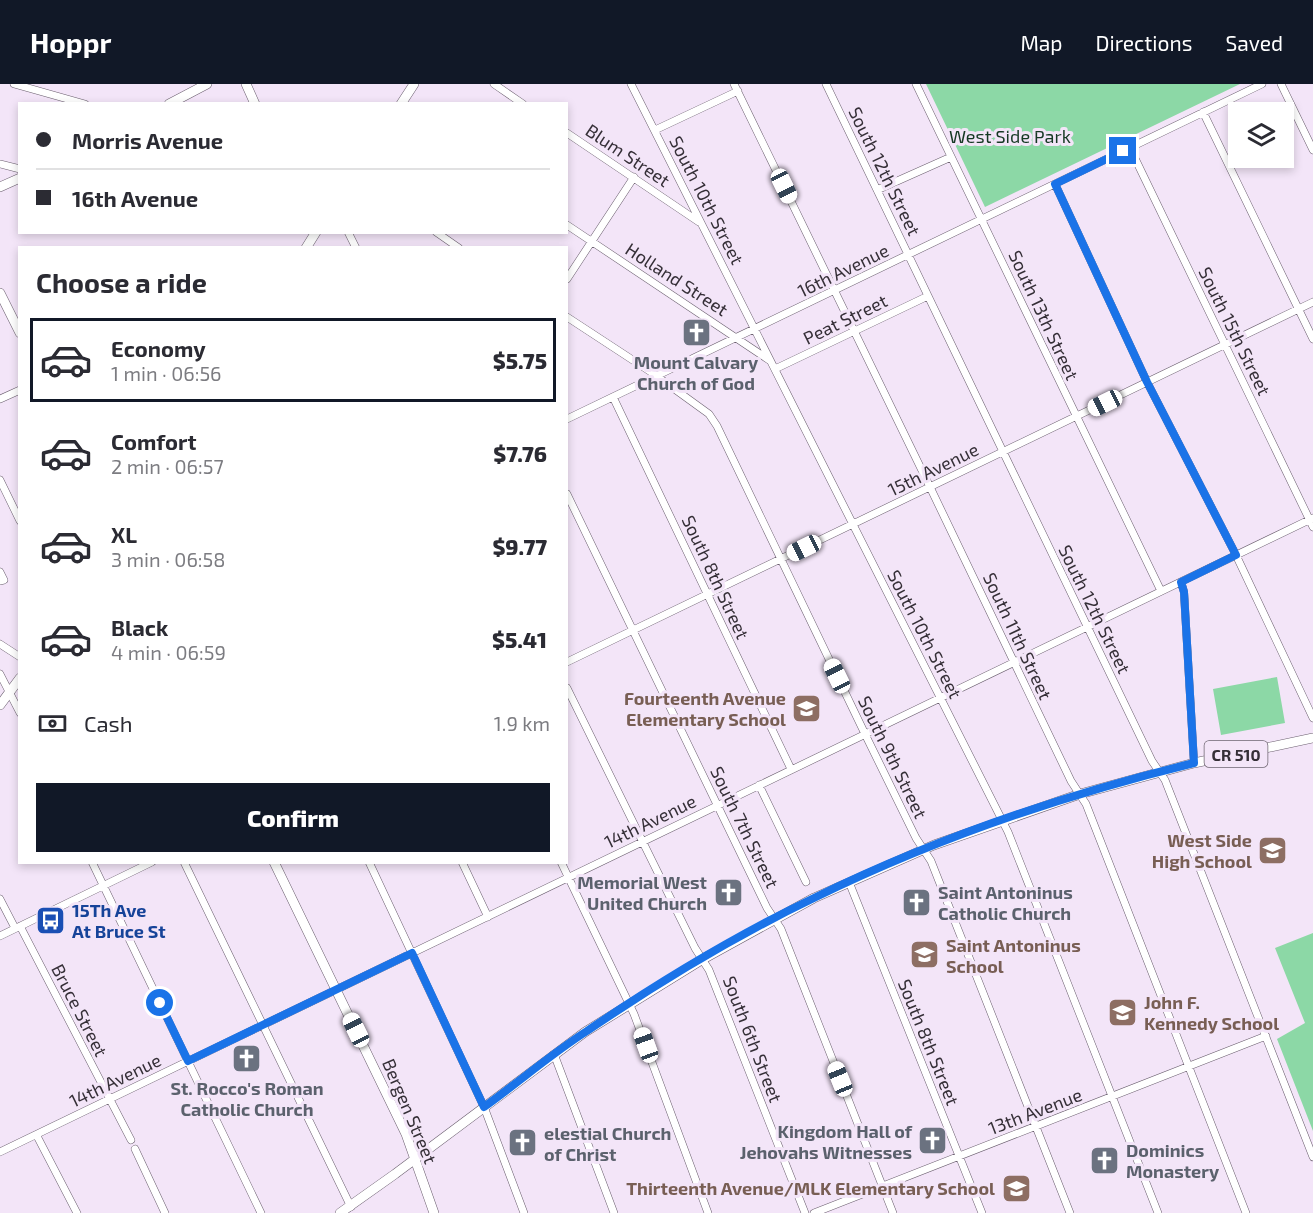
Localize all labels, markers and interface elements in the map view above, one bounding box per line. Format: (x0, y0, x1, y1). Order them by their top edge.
text: Hoppr (30, 25, 111, 59)
text: Map (1020, 30, 1063, 55)
text: Directions (1096, 30, 1192, 55)
text: Saved (1225, 30, 1283, 55)
map controls (1228, 102, 1294, 168)
button: layers (1228, 102, 1294, 168)
street label: South 12th Street (844, 103, 926, 239)
street label: Blum Street (582, 119, 674, 191)
park label: West Side Park (949, 125, 1071, 147)
text: Morris Avenue (72, 127, 223, 153)
street label: South 10th Street (665, 132, 749, 268)
route end (1109, 137, 1136, 164)
car (768, 166, 800, 206)
text: 16th Avenue (72, 185, 198, 211)
street label: Holland Street (622, 238, 732, 320)
street label: 16th Avenue (794, 238, 892, 302)
street label: South 13th Street (1004, 247, 1084, 383)
street label: South 15th Street (1194, 263, 1276, 399)
text: Choose a ride (36, 266, 207, 298)
street label: Peat Street (799, 289, 891, 349)
church icon: Mount Calvary Church of God (680, 317, 712, 349)
icon: car (39, 333, 93, 387)
text: Economy (111, 335, 206, 361)
text: $5.75 (493, 347, 547, 373)
place label: Mount Calvary Church of God (634, 351, 759, 394)
text: 1 min · 06:56 (111, 361, 222, 385)
car (1085, 387, 1125, 419)
icon: car (39, 426, 93, 480)
text: Comfort (111, 428, 196, 454)
street label: 15th Avenue (884, 438, 982, 500)
text: $7.76 (493, 440, 547, 466)
text: 2 min · 06:57 (111, 454, 224, 478)
street label: South 8th Street (678, 512, 754, 643)
icon: car (39, 519, 93, 573)
text: XL (111, 521, 137, 547)
car (784, 532, 824, 564)
text: $9.77 (492, 533, 547, 559)
street label: South 12th Street (1054, 541, 1136, 677)
text: 3 min · 06:58 (111, 547, 225, 571)
street label: South 10th Street (883, 566, 967, 702)
street label: South 11th Street (979, 569, 1057, 703)
icon: car (39, 612, 93, 666)
text: Black (111, 614, 168, 640)
text: $5.41 (492, 626, 547, 652)
text: 4 min · 06:59 (111, 640, 226, 664)
car (821, 656, 853, 696)
place label: Fourteenth Avenue Elementary School (624, 687, 786, 730)
school or university icon: Fourteenth Avenue Elementary School (791, 692, 823, 724)
street label: South 9th Street (854, 692, 932, 822)
icon: cash (36, 707, 69, 740)
text: Cash (84, 710, 133, 736)
text: 1.9 km (494, 711, 550, 735)
road number: CR 510 (1204, 741, 1268, 767)
street label: South 7th Street (706, 763, 784, 891)
button: Confirm (36, 783, 550, 852)
street label: 14th Avenue (600, 789, 700, 853)
place label: West Side High School (1152, 829, 1252, 872)
school or university icon: West Side High School (1257, 834, 1289, 866)
place label: Memorial West United Church (577, 871, 708, 914)
church icon: Memorial West United Church (712, 876, 744, 908)
place label: Saint Antoninus Catholic Church (938, 881, 1073, 924)
church icon: Saint Antoninus Catholic Church (901, 886, 933, 918)
place label: 15Th Ave At Bruce St (72, 899, 166, 942)
bus stop icon: 15Th Ave At Bruce St (35, 904, 67, 936)
place label: Saint Antoninus School (946, 934, 1081, 977)
school or university icon: Saint Antoninus School (909, 939, 941, 971)
street label: Bruce Street (47, 960, 113, 1060)
street label: South 6th Street (719, 973, 787, 1105)
street label: South 8th Street (894, 976, 964, 1108)
route start (146, 989, 173, 1016)
place label: John F. Kennedy School (1144, 991, 1279, 1034)
school or university icon: John F. Kennedy School (1107, 996, 1139, 1028)
car (340, 1010, 372, 1050)
car (631, 1025, 661, 1065)
church icon: St. Rocco's Roman Catholic Church (231, 1043, 263, 1075)
street label: 14th Avenue (65, 1048, 165, 1112)
street label: Bergen Street (378, 1055, 442, 1167)
car (825, 1059, 855, 1099)
place label: St. Rocco's Roman Catholic Church (170, 1077, 324, 1120)
street label: 13th Avenue (985, 1083, 1085, 1139)
place label: Kingdom Hall of Jehovahs Witnesses (740, 1120, 913, 1163)
place label: elestial Church of Christ (544, 1122, 671, 1165)
church icon: Kingdom Hall of Jehovahs Witnesses (917, 1125, 949, 1157)
church icon: elestial Church of Christ (507, 1127, 539, 1159)
place label: Dominics Monastery (1126, 1139, 1220, 1182)
church icon: Dominics Monastery (1089, 1144, 1121, 1176)
school or university icon: Thirteenth Avenue/MLK Elementary School (1000, 1172, 1032, 1204)
place label: Thirteenth Avenue/MLK Elementary School (626, 1177, 995, 1199)

